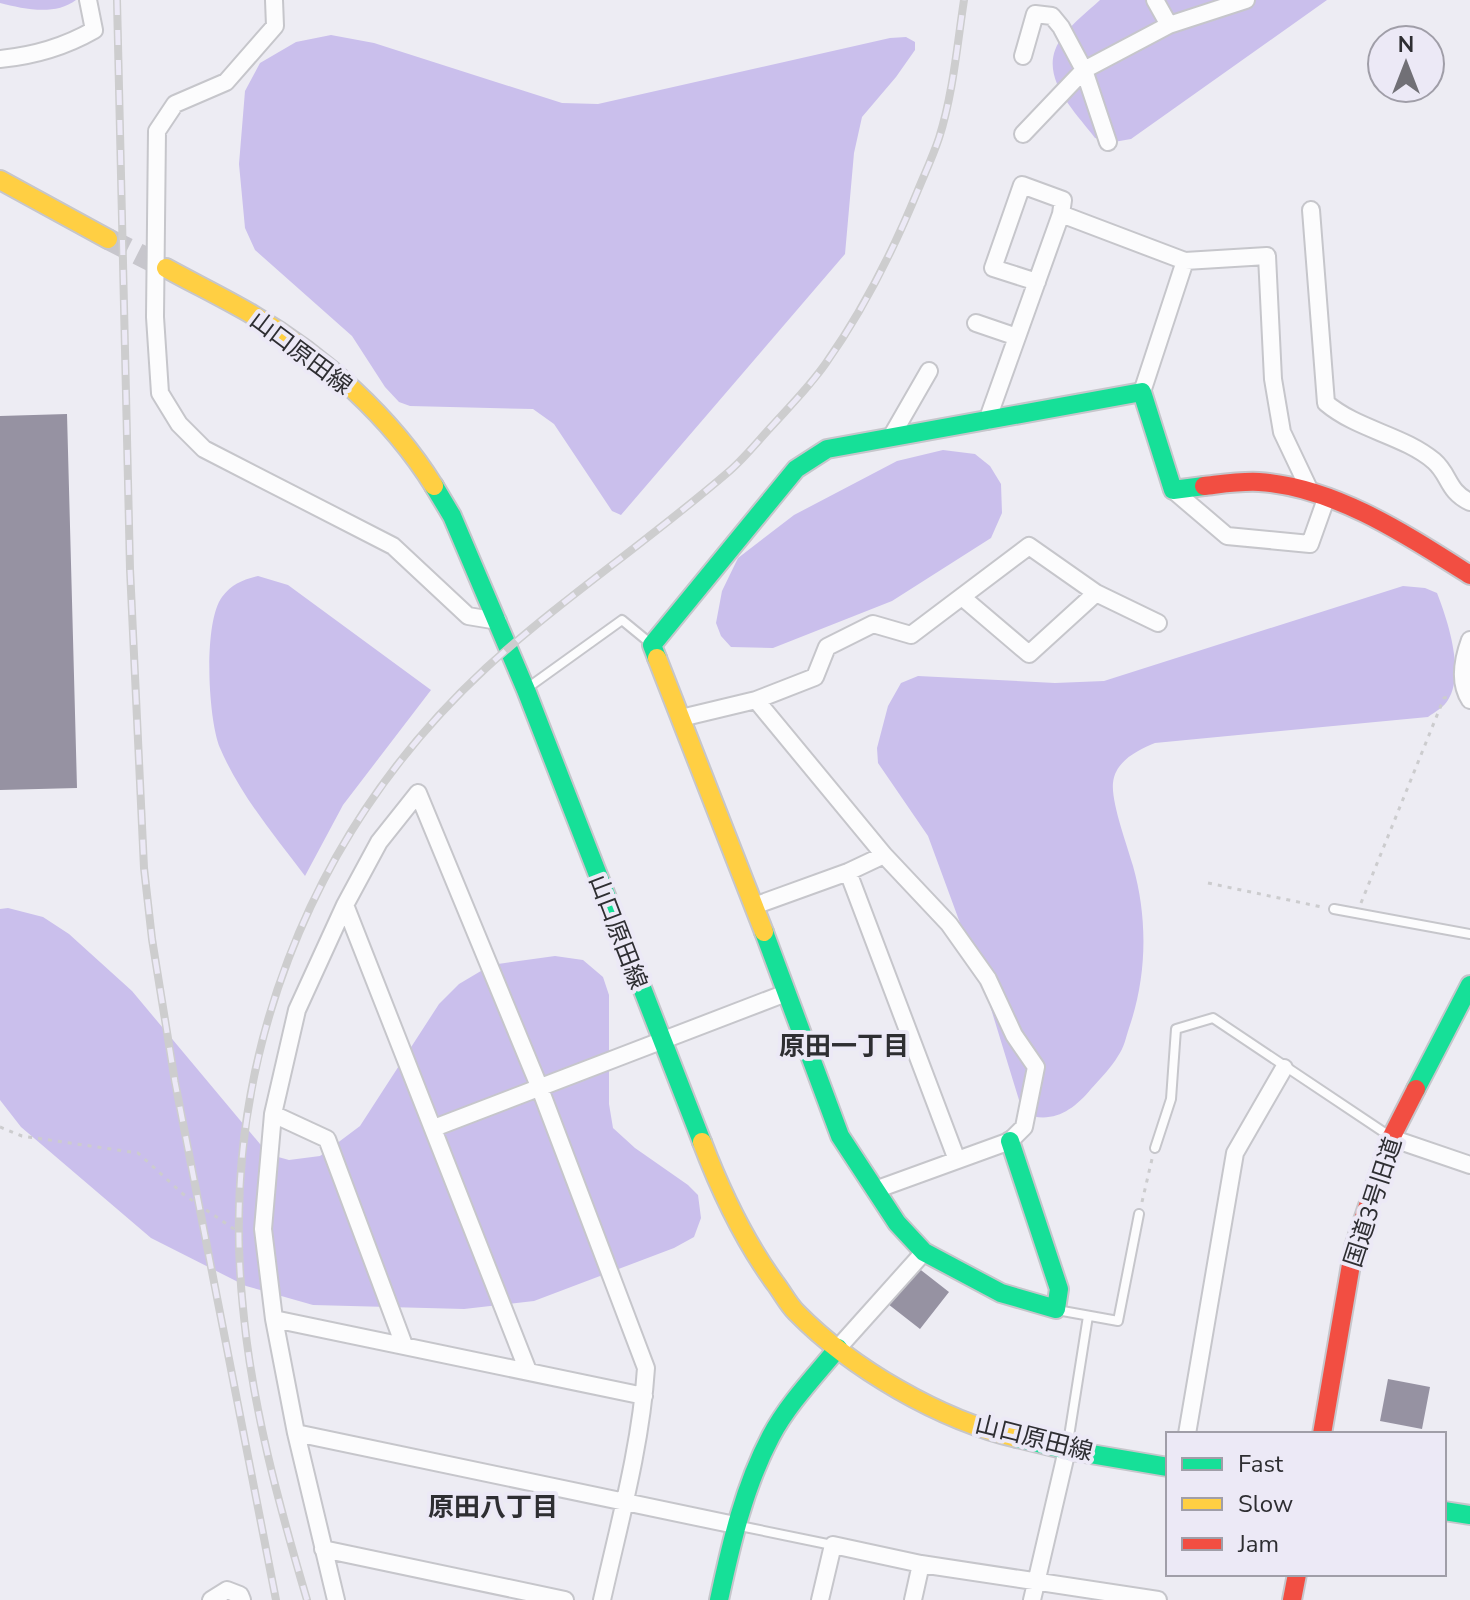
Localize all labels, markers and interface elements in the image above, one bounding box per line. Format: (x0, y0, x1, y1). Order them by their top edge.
north arrow (1366, 24, 1446, 104)
text: N (1398, 30, 1414, 60)
street label: 山口原田線 (243, 304, 359, 402)
street label: 山口原田線 (582, 870, 654, 994)
district label: 原田一丁目 (779, 1029, 909, 1064)
street label: 国道3号旧道 (1337, 1133, 1409, 1271)
street label: 山口原田線 (972, 1408, 1096, 1468)
legend (1166, 1432, 1446, 1576)
text: Fast (1238, 1448, 1284, 1480)
text: Slow (1238, 1488, 1293, 1520)
district label: 原田八丁目 (428, 1490, 558, 1525)
text: Jam (1237, 1528, 1279, 1560)

